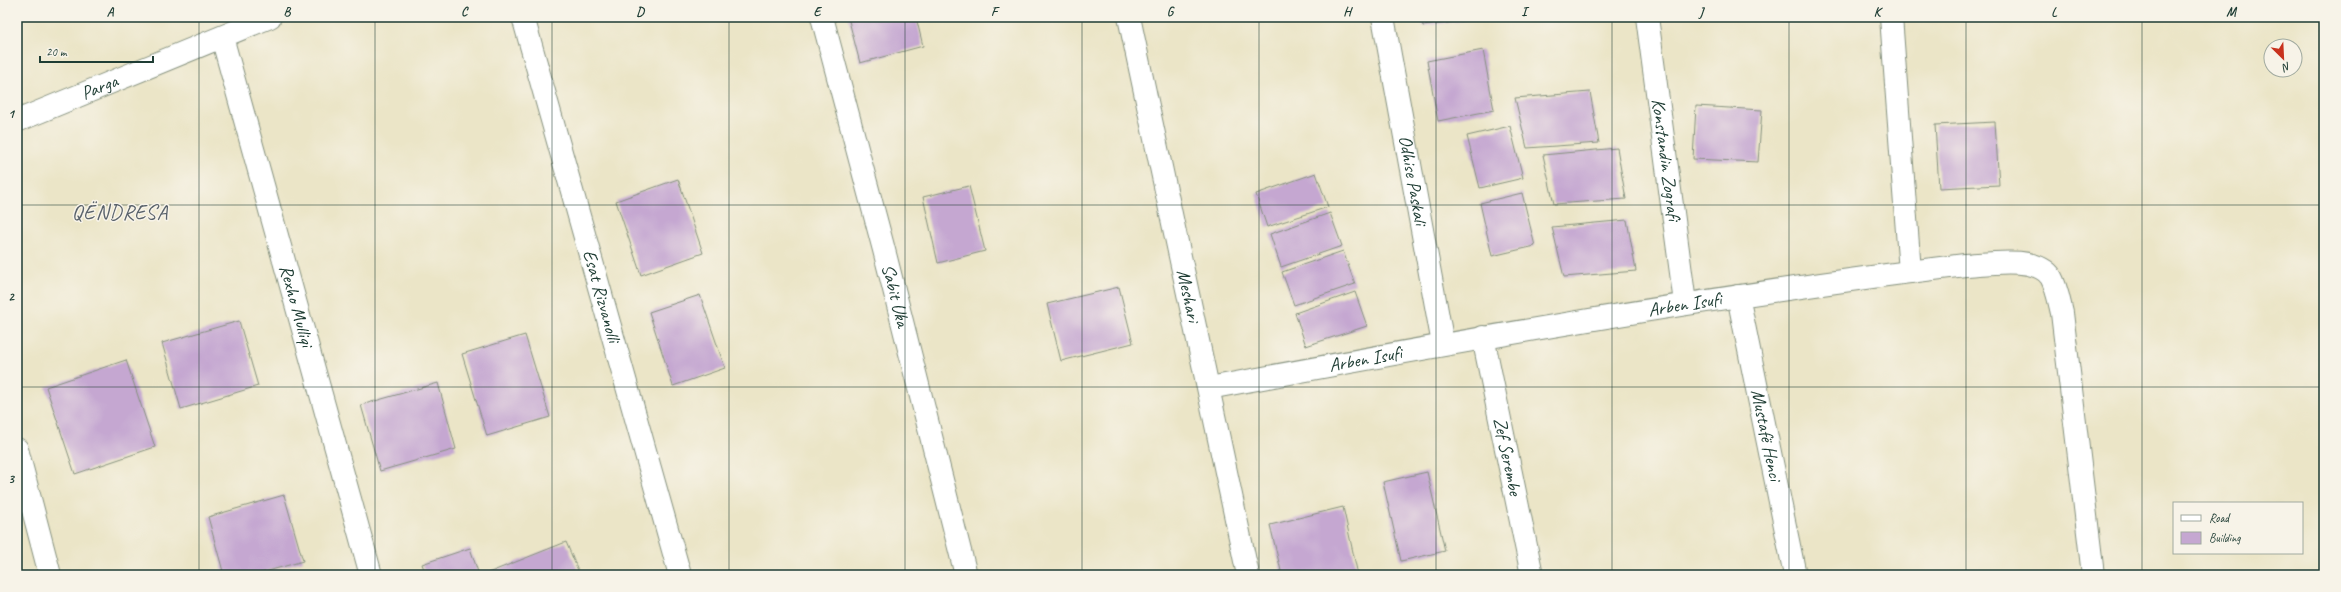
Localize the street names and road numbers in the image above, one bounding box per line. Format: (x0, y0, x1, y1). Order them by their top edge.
street label: Parga (77, 68, 123, 105)
street label: Konstandin Zografi (1646, 97, 1686, 225)
street label: Odhise Paskali (1393, 133, 1433, 229)
street label: Esat Rizvanolli (577, 247, 627, 347)
street label: Rexho Mulliqi (274, 262, 320, 352)
street label: Sabit Uka (876, 262, 915, 332)
street label: Meshari (1171, 267, 1206, 327)
street label: Arben Isufi (1646, 287, 1725, 322)
street label: Arben Isufi (1327, 340, 1406, 378)
street label: Mustafë Henci (1745, 387, 1788, 485)
street label: Zef Serembe (1488, 415, 1528, 499)

